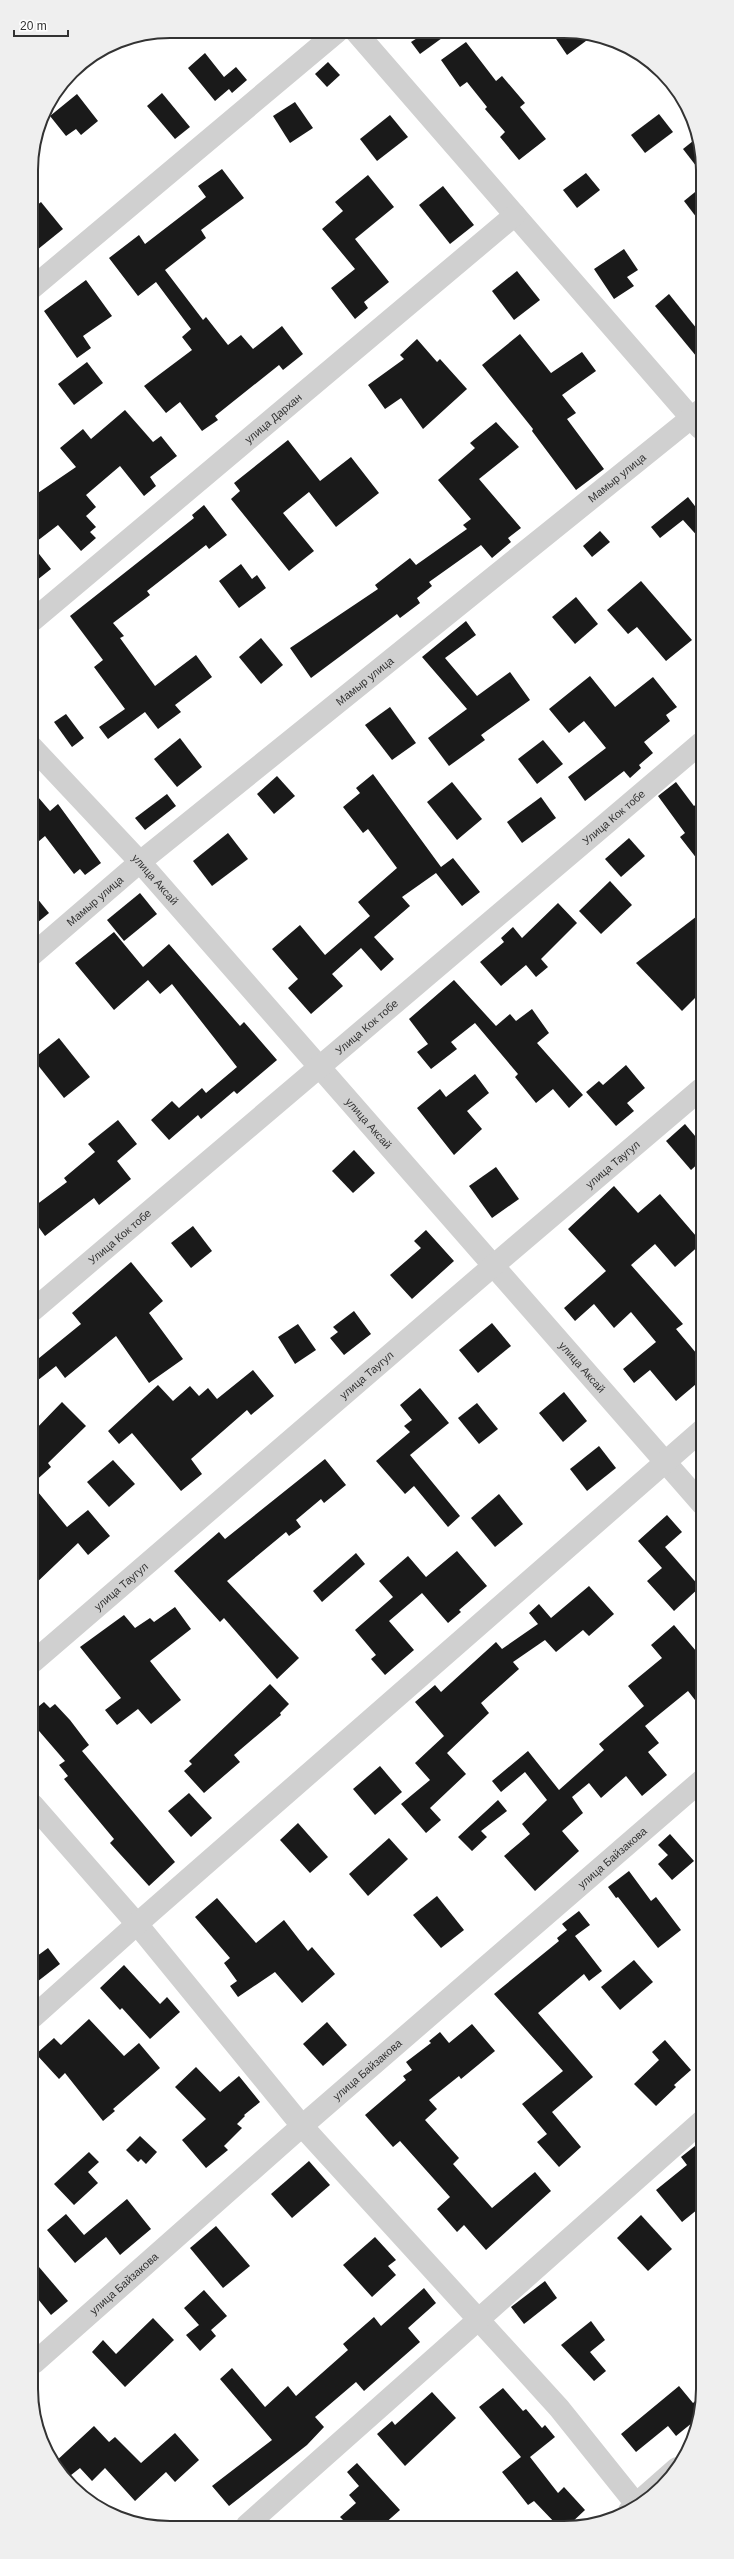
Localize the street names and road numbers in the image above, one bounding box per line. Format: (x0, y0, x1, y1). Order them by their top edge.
street label: улица Дархан (242, 391, 304, 446)
street label: Мамыр улица (586, 450, 649, 504)
street label: Мамыр улица (333, 654, 396, 708)
street label: Улица Кок тобе (580, 787, 647, 847)
street label: улица Аксай (130, 852, 181, 907)
street label: Мамыр улица (64, 873, 126, 928)
street label: Улица Кок тобе (333, 997, 400, 1057)
street label: улица Аксай (343, 1095, 394, 1151)
street label: улица Таугул (583, 1138, 642, 1190)
street label: Улица Кок тобе (86, 1207, 153, 1266)
street label: улица Аксай (557, 1339, 608, 1395)
street label: улица Таугул (337, 1349, 396, 1401)
street label: улица Таугул (92, 1560, 150, 1613)
street label: улица Байзакова (575, 1824, 650, 1891)
street label: улица Байзакова (330, 2036, 405, 2103)
street label: улица Байзакова (87, 2250, 161, 2317)

